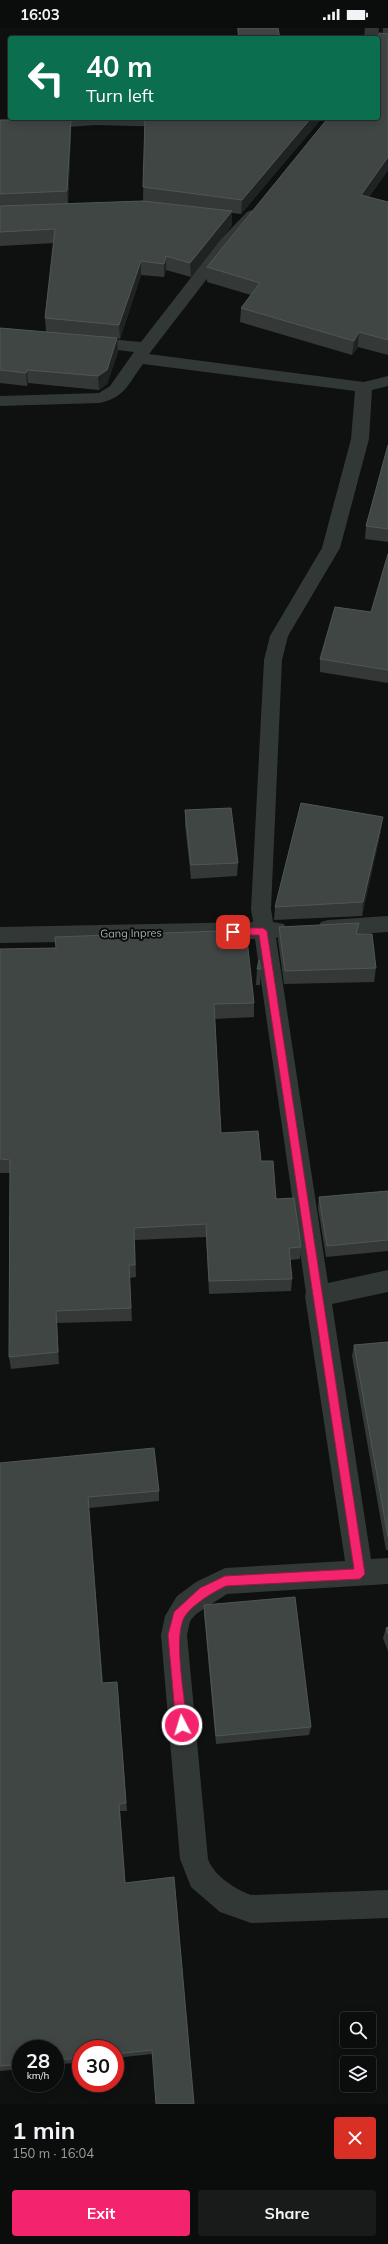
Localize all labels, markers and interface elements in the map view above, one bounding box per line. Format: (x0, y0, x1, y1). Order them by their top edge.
text: 16:03 (20, 5, 60, 24)
text: 40 m (86, 49, 152, 84)
icon: left (20, 52, 72, 104)
text: Turn left (86, 84, 154, 107)
pin (216, 915, 250, 949)
icon: arrive (222, 921, 244, 943)
street label: Gang Inpres (100, 925, 162, 941)
position arrow (161, 1704, 203, 1746)
map controls (340, 2012, 376, 2092)
button: search (340, 2012, 376, 2048)
speed limit sign: 30 (72, 2040, 124, 2092)
text: 28 (26, 2048, 50, 2073)
button: layers (340, 2056, 376, 2092)
text: km/h (27, 2069, 49, 2082)
text: 1 min (12, 2115, 75, 2145)
button: close (334, 2117, 376, 2159)
text: 150 m · 16:04 (12, 2145, 94, 2161)
button: Exit (12, 2190, 190, 2236)
button: Share (198, 2190, 376, 2236)

